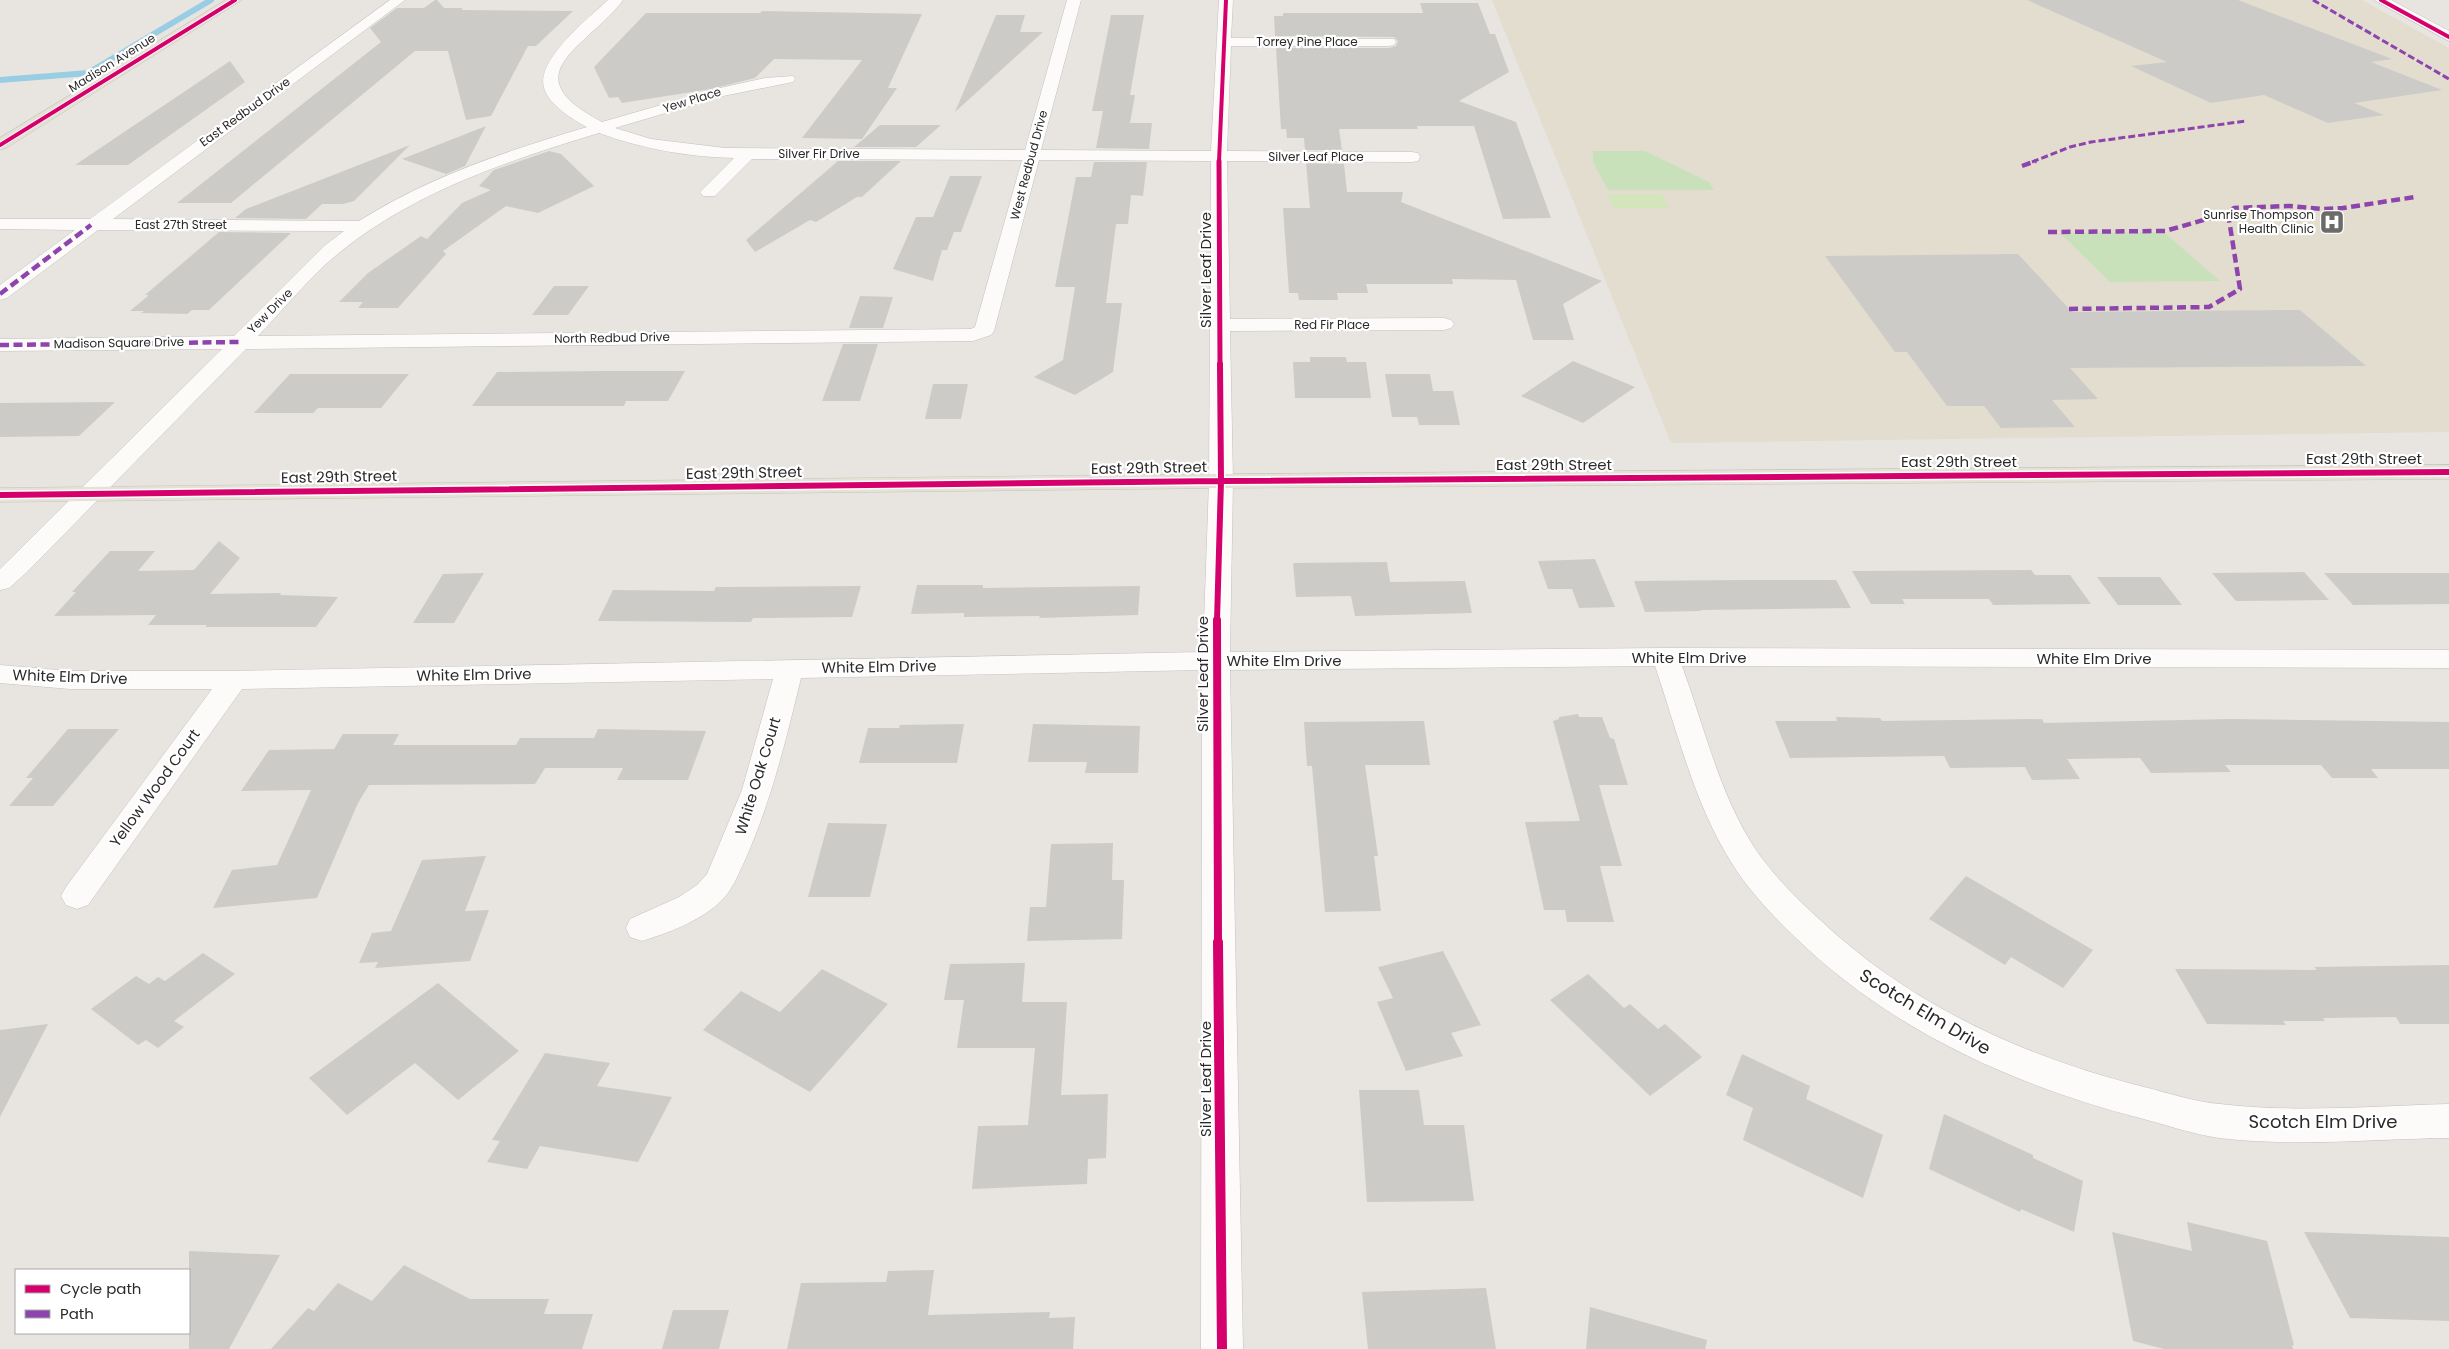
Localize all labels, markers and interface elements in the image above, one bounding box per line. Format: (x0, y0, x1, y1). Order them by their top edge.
street label: Madison Avenue (65, 29, 158, 96)
street label: Torrey Pine Place (1256, 33, 1358, 50)
street label: East Redbud Drive (196, 73, 293, 150)
street label: Yew Place (661, 83, 723, 116)
street label: West Redbud Drive (1006, 108, 1051, 222)
street label: Silver Fir Drive (778, 145, 860, 162)
street label: Silver Leaf Place (1268, 148, 1364, 165)
place label: Sunrise Thompson Health Clinic (2203, 206, 2314, 237)
hospital icon: Sunrise Thompson Health Clinic (2319, 209, 2345, 235)
street label: Silver Leaf Drive (1195, 212, 1216, 328)
street label: East 27th Street (135, 216, 227, 233)
street label: Yew Drive (243, 284, 296, 337)
street label: Red Fir Place (1294, 316, 1370, 333)
street label: North Redbud Drive (554, 328, 670, 347)
street label: Madison Square Drive (54, 333, 184, 352)
street label: East 29th Street (2306, 448, 2422, 469)
street label: East 29th Street (1901, 451, 2017, 472)
street label: East 29th Street (1496, 454, 1612, 475)
street label: East 29th Street (1091, 456, 1207, 479)
street label: East 29th Street (686, 461, 802, 484)
street label: East 29th Street (281, 465, 397, 488)
street label: Silver Leaf Drive (1192, 616, 1213, 732)
street label: White Elm Drive (1631, 647, 1747, 668)
street label: White Elm Drive (2036, 648, 2152, 669)
street label: White Elm Drive (1226, 650, 1342, 671)
street label: White Elm Drive (821, 655, 937, 678)
street label: White Elm Drive (416, 663, 532, 686)
street label: White Elm Drive (12, 664, 128, 689)
street label: White Oak Court (730, 714, 785, 837)
street label: Yellow Wood Court (105, 724, 205, 851)
street label: Scotch Elm Drive (1855, 962, 1996, 1061)
street label: Silver Leaf Drive (1195, 1021, 1216, 1137)
street label: Scotch Elm Drive (2249, 1109, 2397, 1134)
legend (15, 1269, 190, 1334)
text: Cycle path (60, 1278, 141, 1299)
text: Path (60, 1303, 94, 1324)

